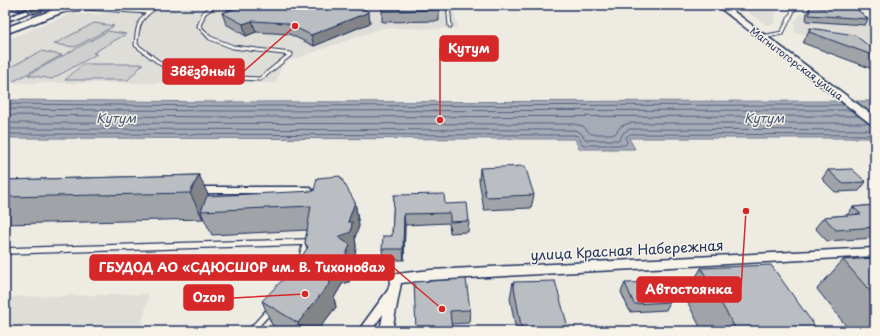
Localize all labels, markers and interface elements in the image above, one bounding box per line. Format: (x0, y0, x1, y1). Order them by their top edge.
street label: Магнитогорская улица (747, 23, 847, 103)
callout: Кутум (440, 36, 498, 61)
text: Кутум (448, 38, 490, 57)
callout: Звёздный (163, 59, 244, 84)
text: Звёздный (170, 61, 236, 80)
water label: Кутум (96, 108, 137, 127)
water label: Кутум (744, 108, 785, 127)
street label: улица Красная Набережная (530, 234, 724, 266)
callout: ГБУДОД АО «СДЮСШОР им. В. Тихонова» (90, 255, 394, 280)
text: ГБУДОД АО «СДЮСШОР им. В. Тихонова» (99, 257, 386, 276)
callout: Автостоянка (637, 277, 741, 302)
text: Автостоянка (645, 279, 733, 298)
callout: Ozon (184, 285, 233, 310)
text: Ozon (193, 287, 225, 306)

